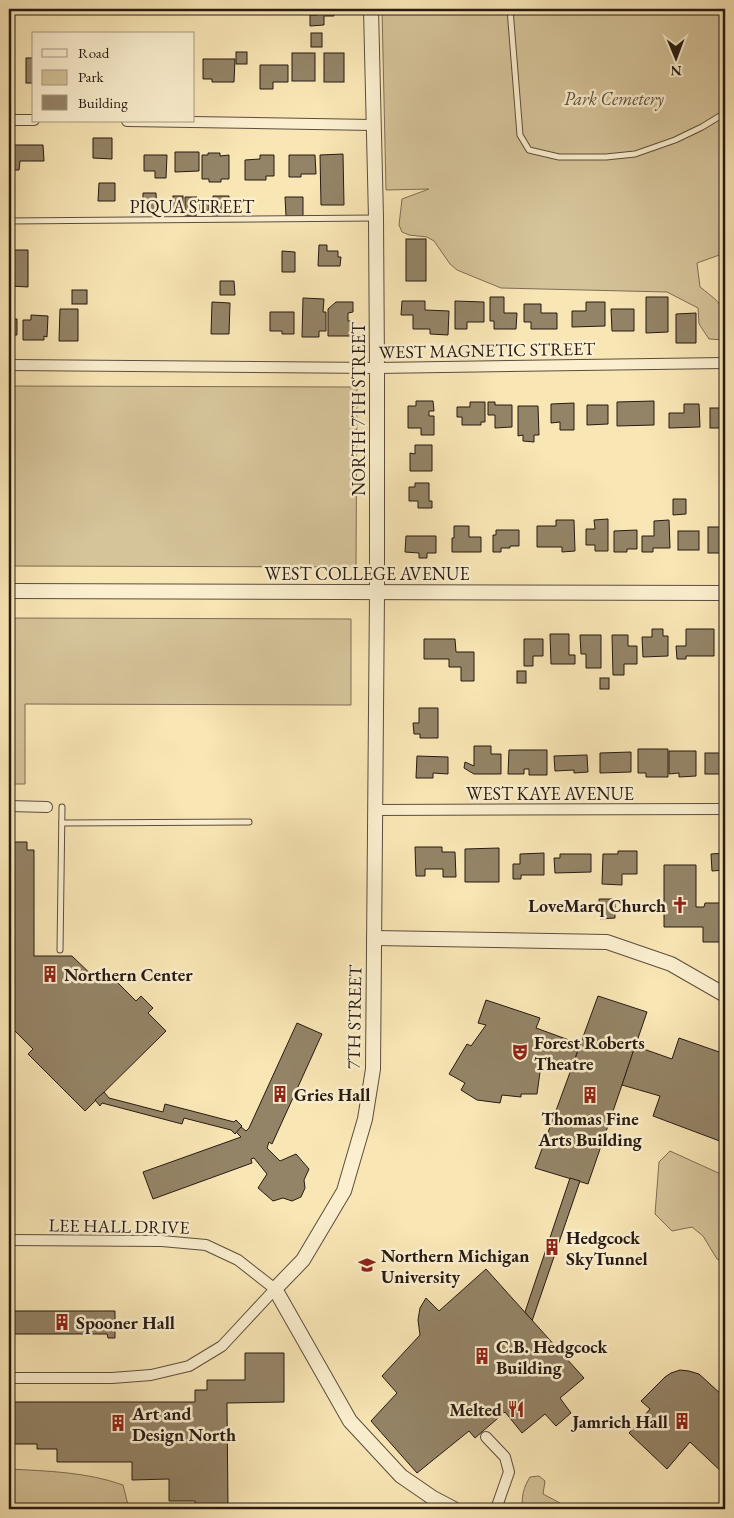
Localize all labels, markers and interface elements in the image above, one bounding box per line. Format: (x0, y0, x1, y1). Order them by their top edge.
legend (32, 32, 195, 122)
north arrow (652, 32, 702, 82)
text: Road (78, 43, 110, 62)
text: N (670, 62, 682, 80)
text: Park (78, 67, 105, 86)
park label: Park Cemetery (564, 87, 665, 111)
text: Building (78, 93, 128, 112)
street label: PIQUA STREET (130, 195, 255, 218)
street label: NORTH 7TH STREET (347, 321, 370, 496)
street label: WEST MAGNETIC STREET (379, 337, 596, 363)
street label: WEST COLLEGE AVENUE (264, 562, 470, 585)
street label: WEST KAYE AVENUE (466, 782, 634, 805)
place label: LoveMarq Church (528, 894, 666, 917)
church icon: LoveMarq Church (670, 895, 690, 915)
place label: Northern Center (64, 963, 193, 986)
building icon: Northern Center (40, 964, 60, 984)
street label: 7TH STREET (342, 964, 366, 1069)
place label: Forest Roberts Theatre (534, 1031, 645, 1075)
theatre icon: Forest Roberts Theatre (510, 1042, 530, 1062)
place label: Gries Hall (294, 1083, 370, 1106)
building icon: Gries Hall (270, 1084, 290, 1104)
building icon: Thomas Fine Arts Building (580, 1085, 600, 1105)
place label: Thomas Fine Arts Building (537, 1107, 643, 1151)
street label: LEE HALL DRIVE (48, 1213, 190, 1239)
place label: Hedgcock SkyTunnel (566, 1226, 648, 1270)
building icon: Hedgcock SkyTunnel (542, 1237, 562, 1257)
place label: Northern Michigan University (381, 1244, 529, 1288)
school or university icon: Northern Michigan University (357, 1255, 377, 1275)
place label: Spooner Hall (76, 1311, 175, 1334)
building icon: Spooner Hall (52, 1312, 72, 1332)
place label: C.B. Hedgcock Building (496, 1335, 609, 1379)
building icon: C.B. Hedgcock Building (472, 1346, 492, 1366)
place label: Melted (449, 1398, 502, 1421)
restaurant icon: Melted (506, 1399, 526, 1419)
place label: Art and Design North (131, 1402, 236, 1446)
place label: Jamrich Hall (570, 1410, 668, 1433)
building icon: Jamrich Hall (672, 1411, 692, 1431)
building icon: Art and Design North (108, 1413, 128, 1433)

